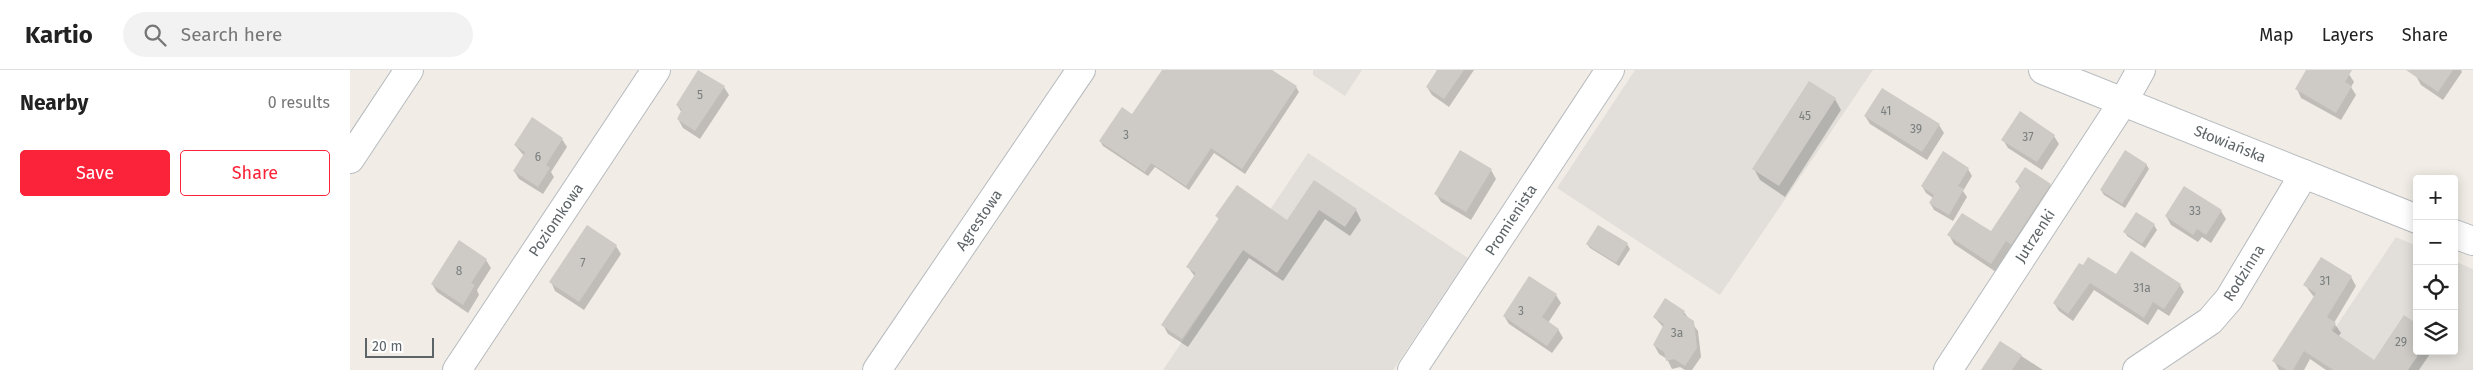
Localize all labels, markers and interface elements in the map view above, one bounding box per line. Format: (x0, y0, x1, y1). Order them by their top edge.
search box (123, 12, 473, 57)
text: Kartio (25, 21, 93, 49)
icon: search (141, 21, 169, 49)
text: Search here (181, 23, 282, 46)
text: Map (2259, 24, 2294, 46)
text: Layers (2322, 24, 2374, 46)
text: Share (2402, 24, 2448, 46)
house number: 5 (697, 88, 703, 102)
text: Nearby (20, 90, 88, 116)
text: 0 results (268, 93, 330, 112)
house number: 41 (1881, 104, 1891, 118)
house number: 45 (1799, 109, 1811, 123)
street label: Słowiańska (2191, 121, 2269, 167)
house number: 39 (1910, 122, 1922, 136)
house number: 3 (1123, 128, 1129, 142)
house number: 37 (2022, 130, 2034, 144)
button: Save (20, 150, 170, 196)
button: Share (180, 150, 330, 196)
house number: 6 (535, 150, 541, 164)
map controls (2413, 175, 2458, 355)
button: + (2413, 175, 2458, 220)
street label: Poziomkowa (525, 180, 587, 260)
street label: Promienista (1481, 181, 1541, 259)
street label: Agrestowa (952, 186, 1006, 254)
house number: 33 (2189, 204, 2201, 218)
street label: Jutrzenki (2011, 206, 2059, 266)
button: − (2413, 220, 2458, 265)
street label: Rodzinna (2220, 241, 2268, 305)
house number: 7 (580, 256, 586, 270)
house number: 8 (456, 264, 463, 278)
button: locate (2413, 265, 2458, 310)
house number: 31 (2320, 274, 2330, 288)
house number: 31a (2133, 281, 2151, 295)
house number: 3 (1518, 304, 1524, 318)
button: layers (2413, 310, 2458, 355)
house number: 3a (1671, 326, 1683, 340)
scale bar (365, 335, 434, 358)
house number: 29 (2395, 335, 2407, 349)
text: 20 m (372, 338, 402, 355)

